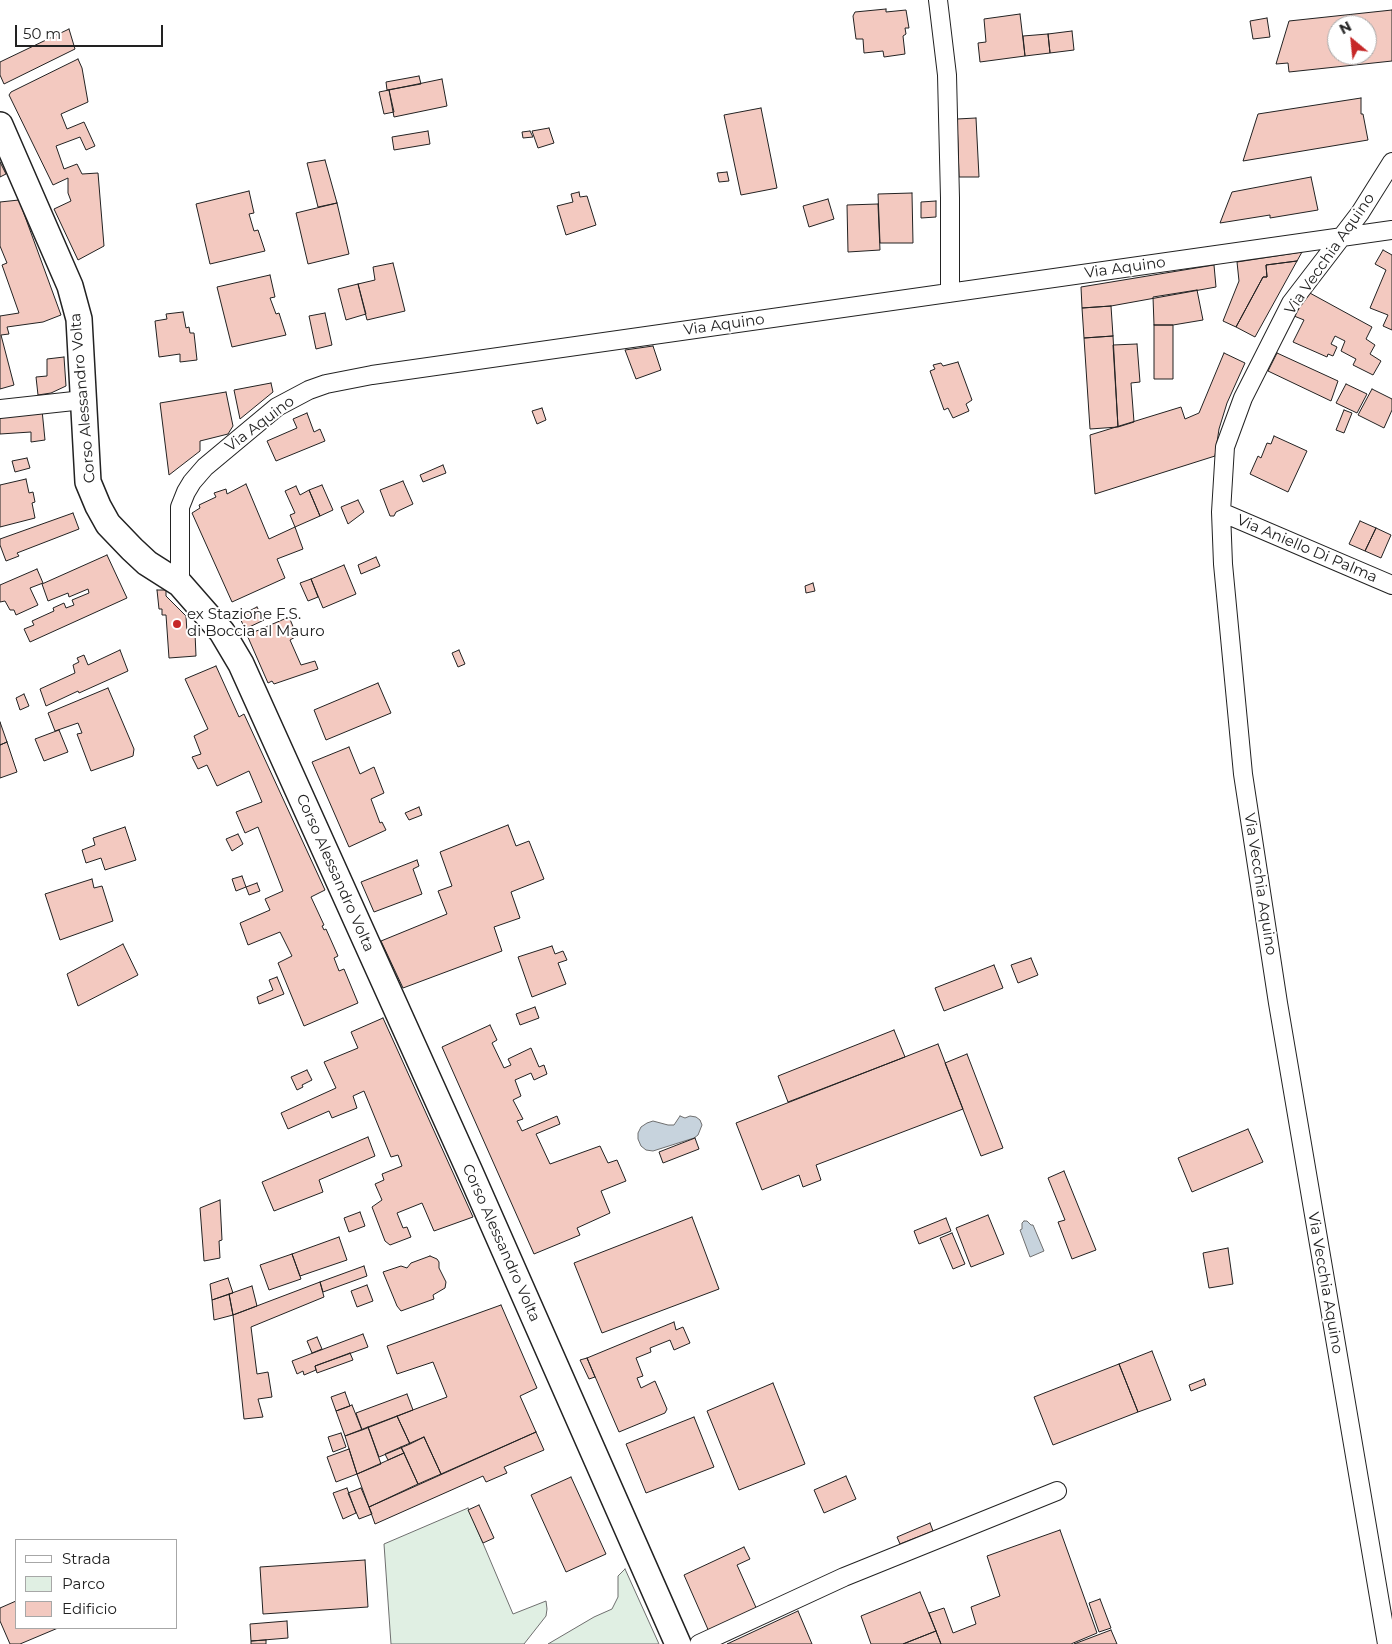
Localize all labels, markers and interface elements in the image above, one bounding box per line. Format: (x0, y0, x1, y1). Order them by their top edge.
scale bar (18, 15, 165, 47)
north arrow (1327, 15, 1377, 65)
text: N (1336, 17, 1355, 38)
text: 50 m (23, 24, 61, 43)
street label: Via Vecchia Aquino (1281, 190, 1379, 318)
street label: Via Aquino (1083, 253, 1167, 283)
street label: Via Aquino (682, 310, 766, 340)
street label: Corso Alessandro Volta (67, 312, 99, 484)
street label: Via Aquino (222, 392, 298, 456)
street label: Via Aniello Di Palma (1234, 511, 1380, 587)
place label: ex Stazione F.S. di Boccia al Mauro (187, 606, 325, 641)
marker: ex Stazione F.S. di Boccia al Mauro (171, 618, 183, 630)
street label: Corso Alessandro Volta (292, 791, 378, 955)
street label: Via Vecchia Aquino (1240, 812, 1280, 956)
street label: Corso Alessandro Volta (458, 1161, 544, 1325)
street label: Via Vecchia Aquino (1304, 1211, 1346, 1355)
legend (15, 1539, 178, 1629)
text: Strada (62, 1549, 111, 1568)
text: Parco (62, 1574, 105, 1593)
text: Edificio (62, 1599, 117, 1618)

